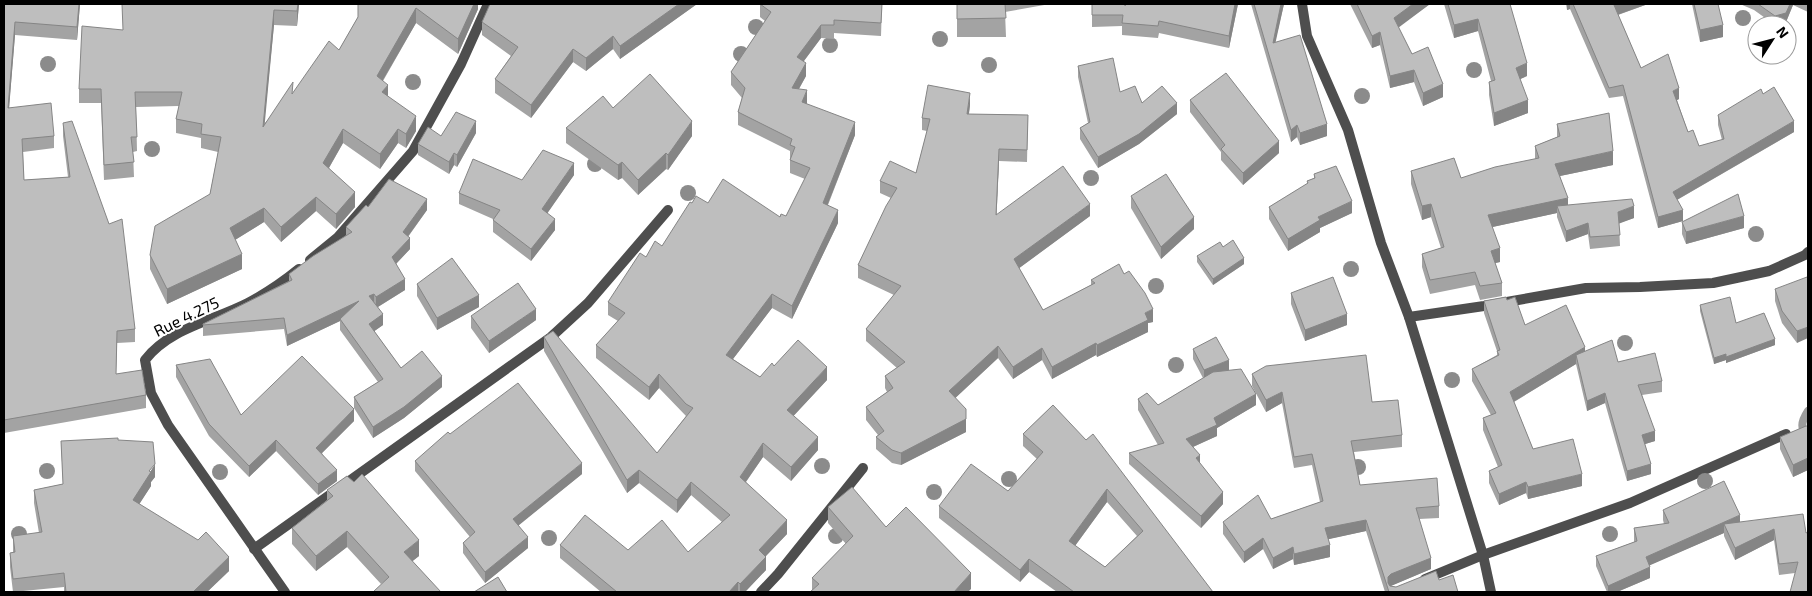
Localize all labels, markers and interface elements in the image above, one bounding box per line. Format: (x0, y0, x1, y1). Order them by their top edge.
north arrow (1747, 15, 1797, 65)
text: N (1773, 23, 1793, 41)
street label: Rue 4.275 (150, 292, 222, 340)

